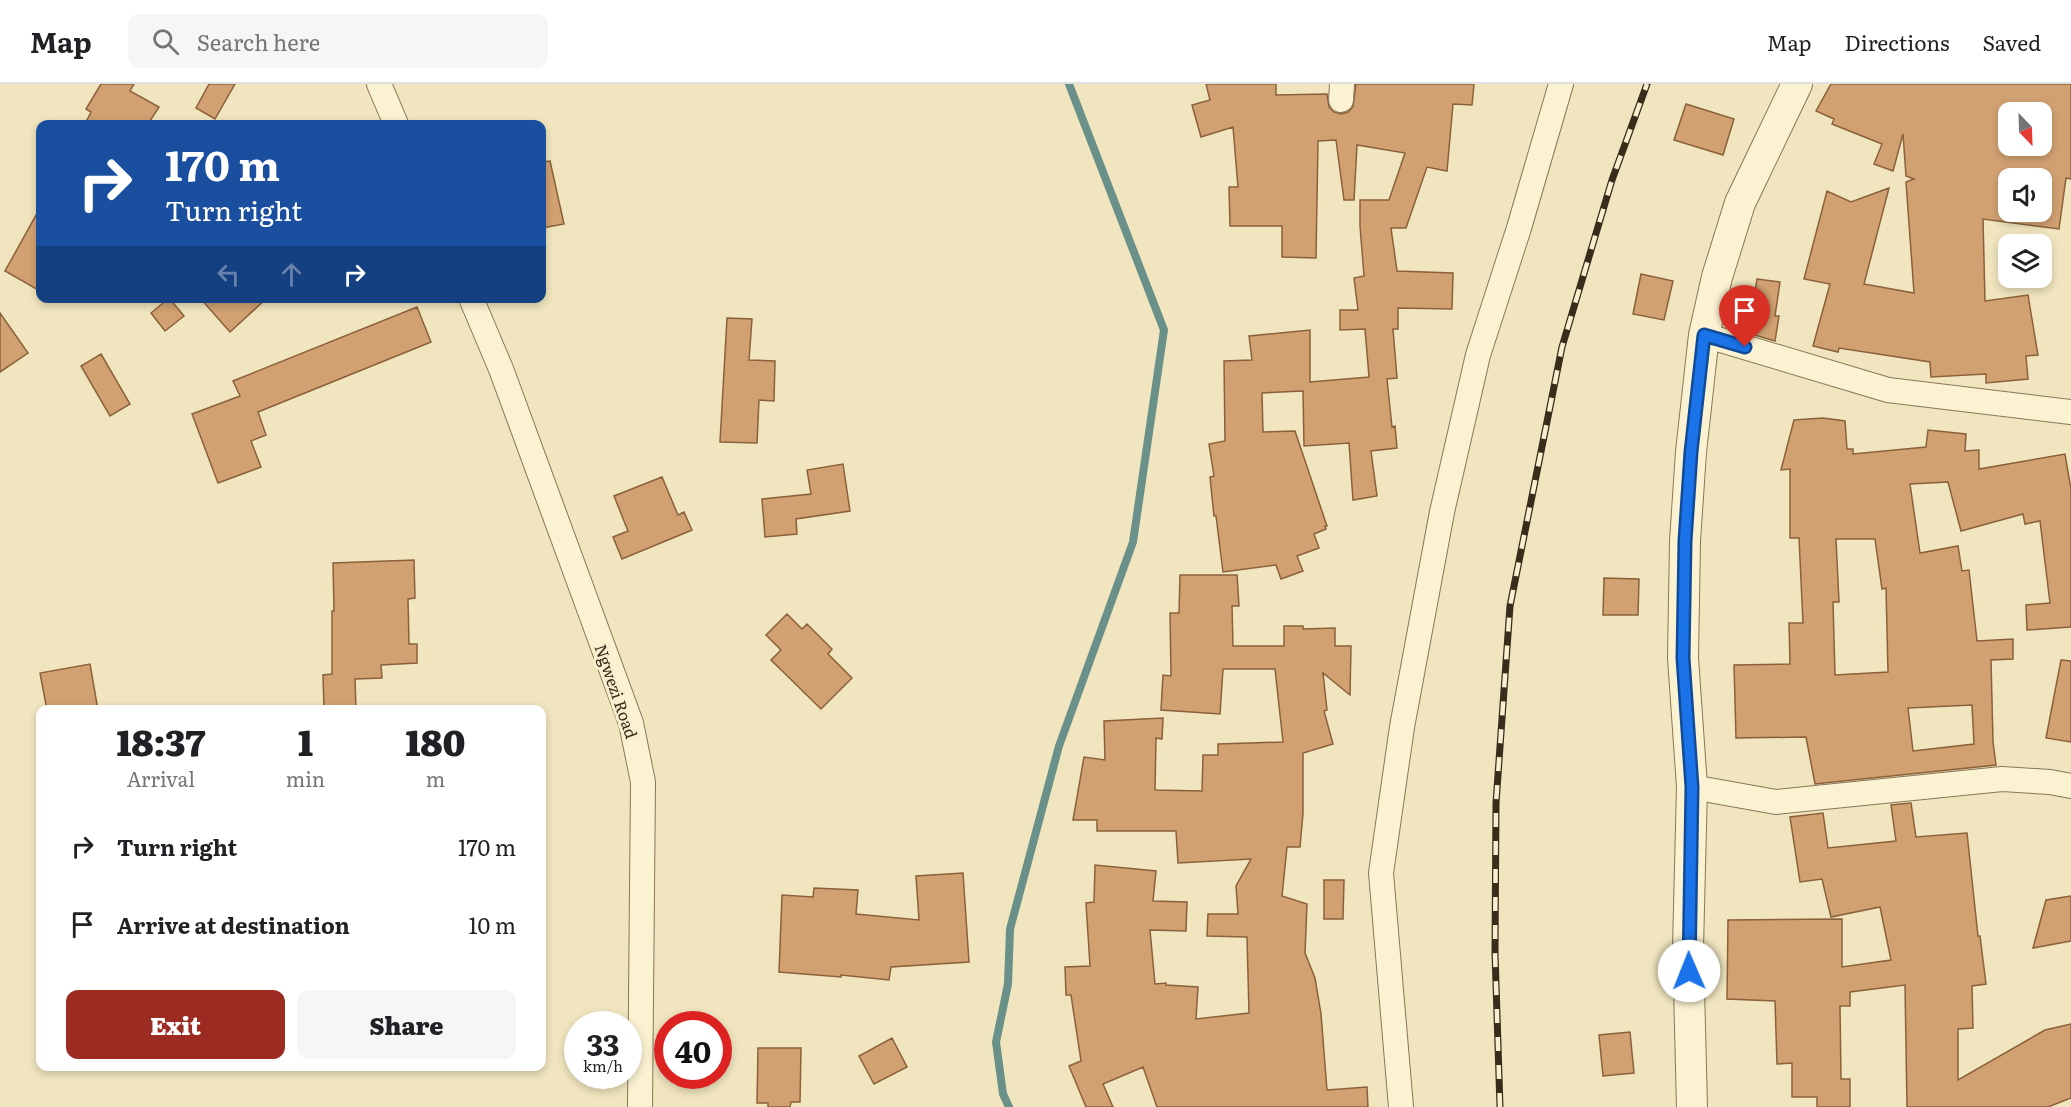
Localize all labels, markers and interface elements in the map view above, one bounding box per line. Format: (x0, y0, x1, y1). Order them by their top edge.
search box (128, 14, 548, 68)
text: Map (30, 20, 92, 62)
icon: search (149, 25, 182, 58)
text: Search here (197, 25, 320, 58)
text: Map (1767, 26, 1812, 57)
text: Directions (1845, 26, 1950, 57)
text: Saved (1983, 26, 2041, 57)
north arrow (1998, 102, 2052, 156)
map controls (1998, 102, 2052, 288)
text: 170 m (165, 132, 280, 194)
icon: right (66, 144, 144, 222)
button: sound (1998, 168, 2052, 222)
text: Turn right (165, 189, 302, 229)
button: layers (1998, 234, 2052, 288)
icon: left (212, 258, 245, 291)
icon: ahead (275, 258, 308, 291)
icon: right (338, 258, 371, 291)
pin (1719, 285, 1770, 347)
icon: arrive (1728, 294, 1761, 327)
street label: Ngwezi Road (590, 641, 644, 742)
text: 18:37 (116, 714, 205, 767)
text: 1 (298, 714, 313, 767)
text: 180 (406, 714, 466, 767)
text: Arrival (127, 763, 195, 793)
text: min (286, 763, 325, 793)
text: m (426, 763, 445, 793)
icon: right (66, 830, 99, 863)
text: Turn right (117, 830, 237, 863)
text: 170 m (458, 830, 516, 863)
icon: arrive (66, 908, 99, 941)
text: Arrive at destination (117, 908, 350, 941)
text: 10 m (469, 908, 516, 941)
position arrow (1657, 939, 1721, 1003)
button: Exit (66, 990, 285, 1059)
button: Share (297, 990, 516, 1059)
speed limit sign: 40 (654, 1011, 732, 1089)
text: 33 (587, 1021, 619, 1065)
text: km/h (583, 1054, 623, 1077)

